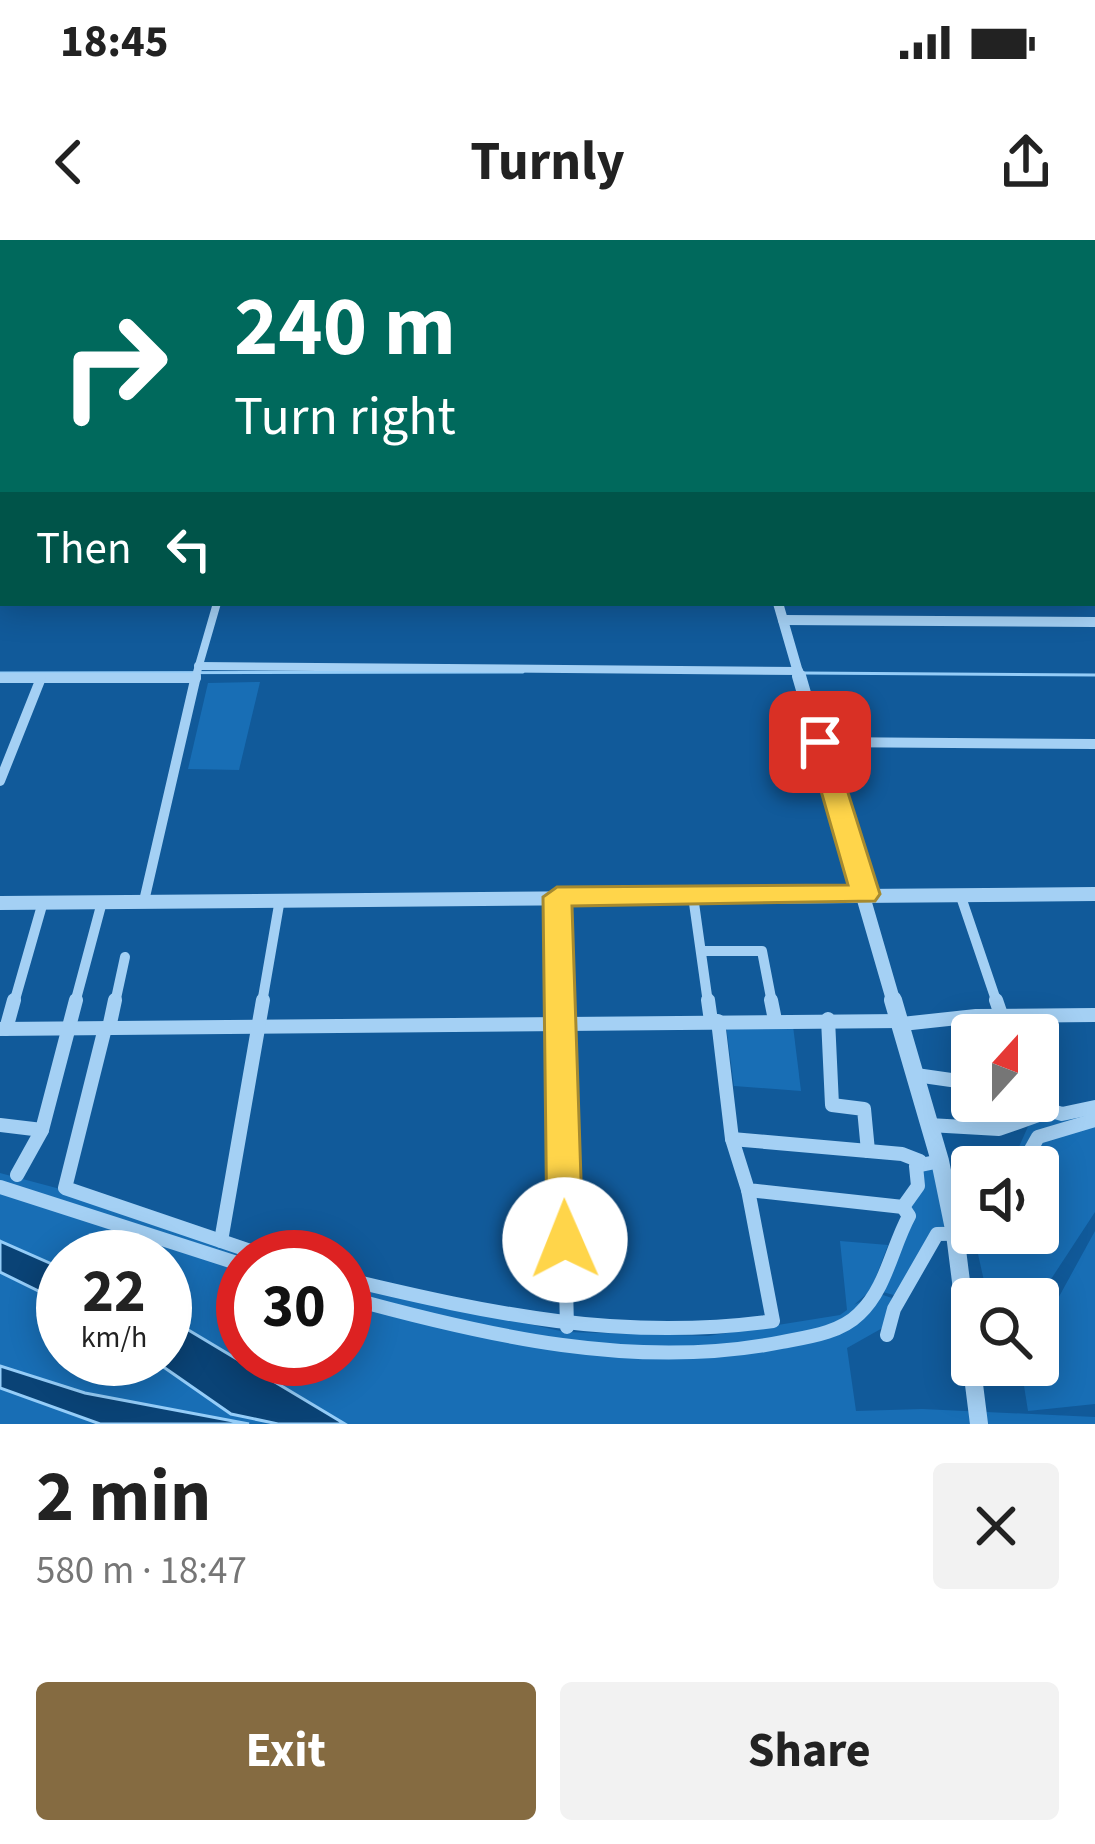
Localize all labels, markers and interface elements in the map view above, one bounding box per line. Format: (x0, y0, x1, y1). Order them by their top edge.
text: 18:45 (60, 10, 169, 74)
text: Turnly (470, 124, 625, 201)
icon: back (36, 129, 102, 195)
icon: share (993, 129, 1059, 195)
text: 240 m (234, 268, 456, 388)
icon: right (36, 288, 192, 444)
text: Turn right (234, 379, 456, 456)
icon: left (156, 516, 222, 582)
text: Then (36, 517, 132, 581)
pin (769, 691, 871, 793)
icon: arrive (787, 709, 853, 775)
north arrow (951, 1014, 1059, 1122)
map controls (951, 1014, 1059, 1386)
button: sound (951, 1146, 1059, 1254)
position arrow (502, 1177, 628, 1303)
speed limit sign: 30 (216, 1230, 372, 1386)
text: 22 (82, 1250, 146, 1335)
button: search (951, 1278, 1059, 1386)
text: km/h (81, 1316, 147, 1359)
text: 2 min (36, 1446, 211, 1549)
button: close (933, 1463, 1059, 1589)
text: 580 m · 18:47 (36, 1543, 247, 1599)
button: Exit (36, 1682, 536, 1820)
button: Share (560, 1682, 1059, 1820)

